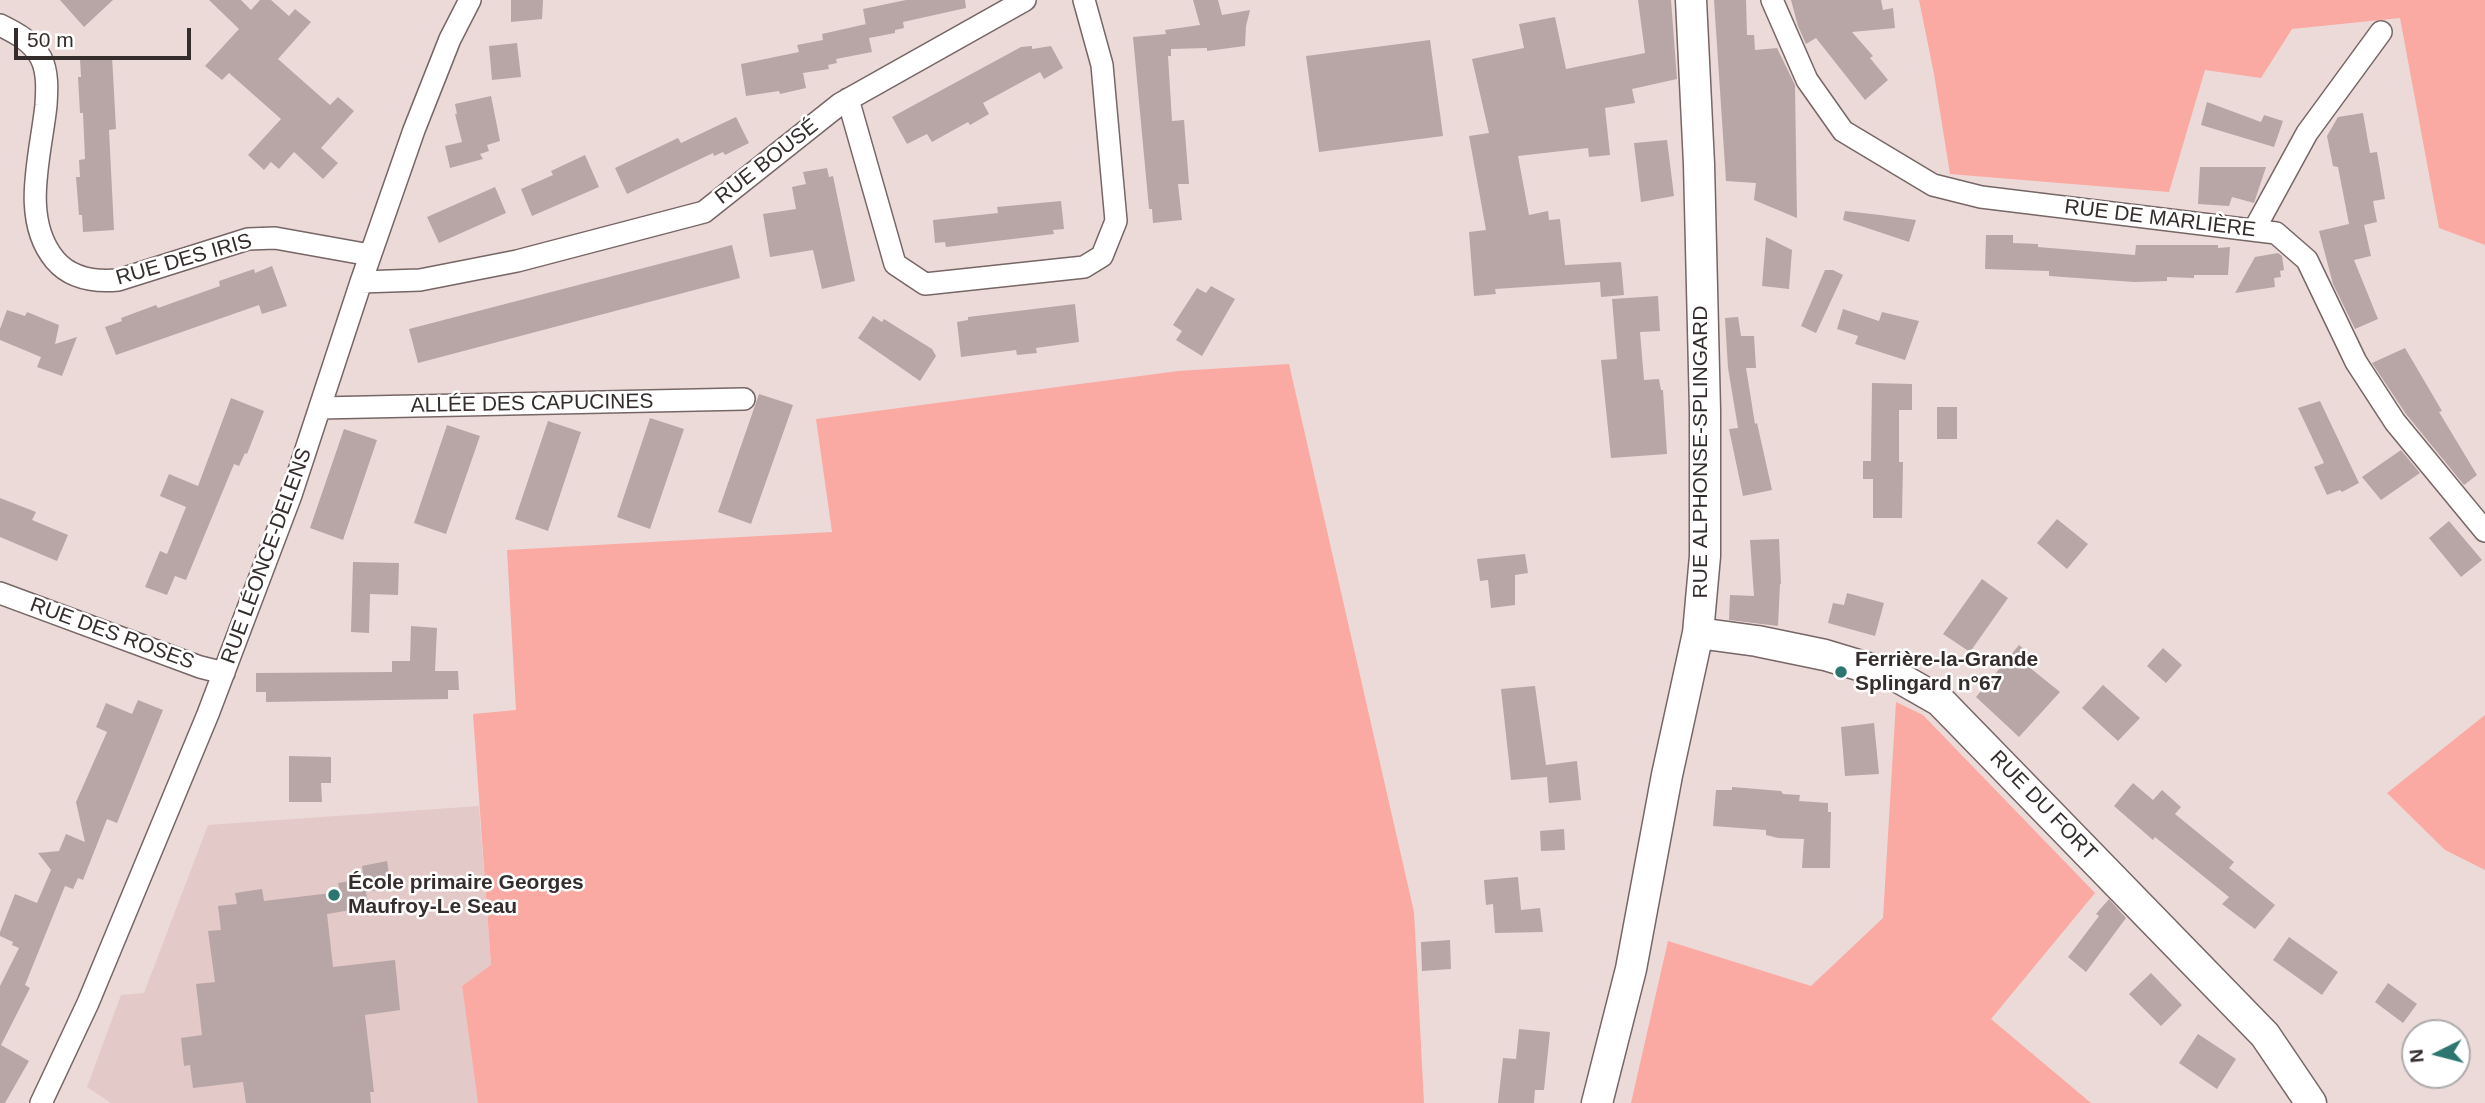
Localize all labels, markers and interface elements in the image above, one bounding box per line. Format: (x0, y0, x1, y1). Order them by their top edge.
scale bar (18, 14, 194, 58)
text: 50 m (27, 28, 74, 51)
street label: RUE BOUSÉ (711, 114, 823, 210)
street label: RUE DE MARLIÈRE (2063, 195, 2257, 243)
street label: RUE DES IRIS (113, 229, 255, 291)
street label: RUE ALPHONSE-SPLINGARD (1688, 306, 1714, 598)
street label: ALLÉE DES CAPUCINES (410, 389, 654, 419)
street label: RUE LÉONCE-DELENS (216, 445, 318, 667)
street label: RUE DES ROSES (27, 593, 197, 675)
place label: Ferrière-la-Grande Splingard n°67 (1855, 647, 2038, 697)
marker: Ferrière-la-Grande Splingard n°67 (1833, 664, 1849, 680)
street label: RUE DU FORT (1984, 746, 2102, 866)
place label: École primaire Georges Maufroy-Le Seau (348, 870, 584, 920)
marker: École primaire Georges Maufroy-Le Seau (326, 887, 342, 903)
north arrow (2401, 1019, 2471, 1089)
text: N (2405, 1048, 2428, 1064)

